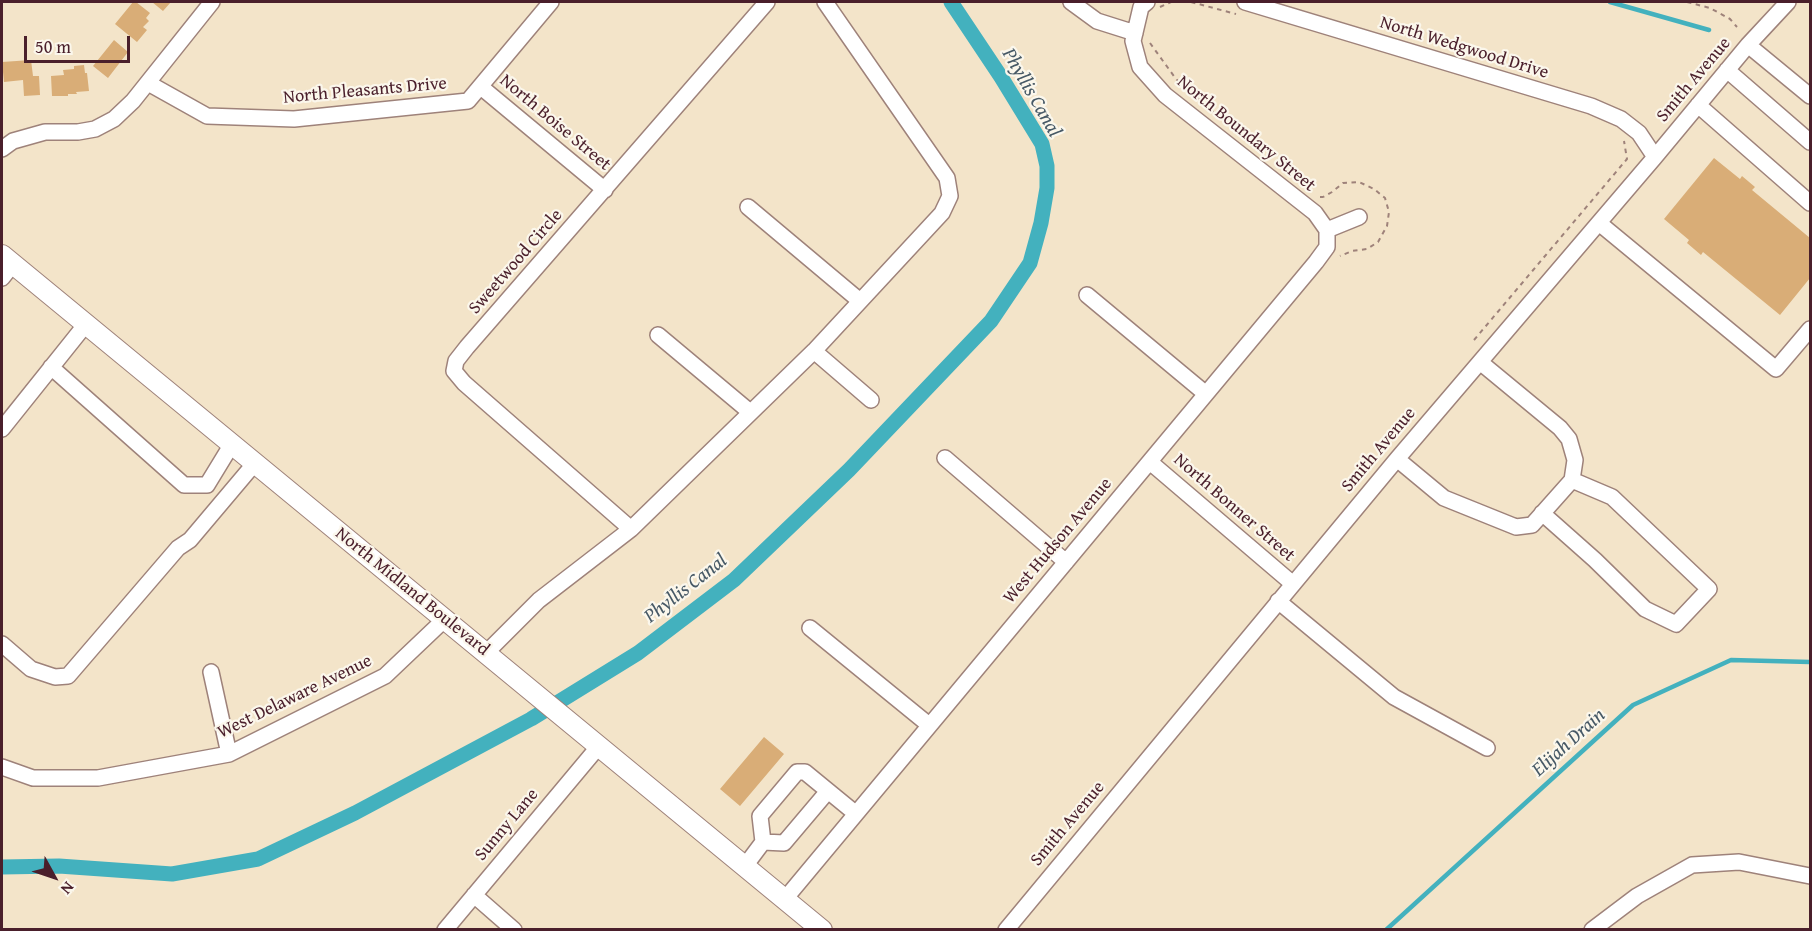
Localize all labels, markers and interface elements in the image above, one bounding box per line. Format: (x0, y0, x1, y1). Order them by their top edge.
street label: North Wedgwood Drive (1377, 12, 1551, 84)
scale bar (27, 24, 134, 62)
text: 50 m (35, 33, 71, 60)
street label: Smith Avenue (1652, 33, 1736, 127)
water label: Phyllis Canal (996, 44, 1066, 142)
street label: North Boise Street (495, 70, 615, 176)
street label: North Boundary Street (1172, 71, 1320, 197)
street label: North Pleasants Drive (282, 73, 448, 109)
street label: Sweetwood Circle (465, 205, 567, 319)
street label: Smith Avenue (1337, 403, 1421, 497)
street label: North Bonner Street (1169, 449, 1299, 567)
street label: West Hudson Avenue (999, 474, 1117, 608)
street label: North Midland Boulevard (331, 523, 493, 661)
water label: Phyllis Canal (640, 549, 732, 629)
street label: West Delaware Avenue (214, 650, 376, 744)
water label: Elijah Drain (1527, 704, 1611, 782)
street label: Smith Avenue (1026, 777, 1110, 871)
street label: Sunny Lane (471, 785, 543, 865)
north arrow (24, 847, 84, 907)
text: N (55, 877, 80, 900)

